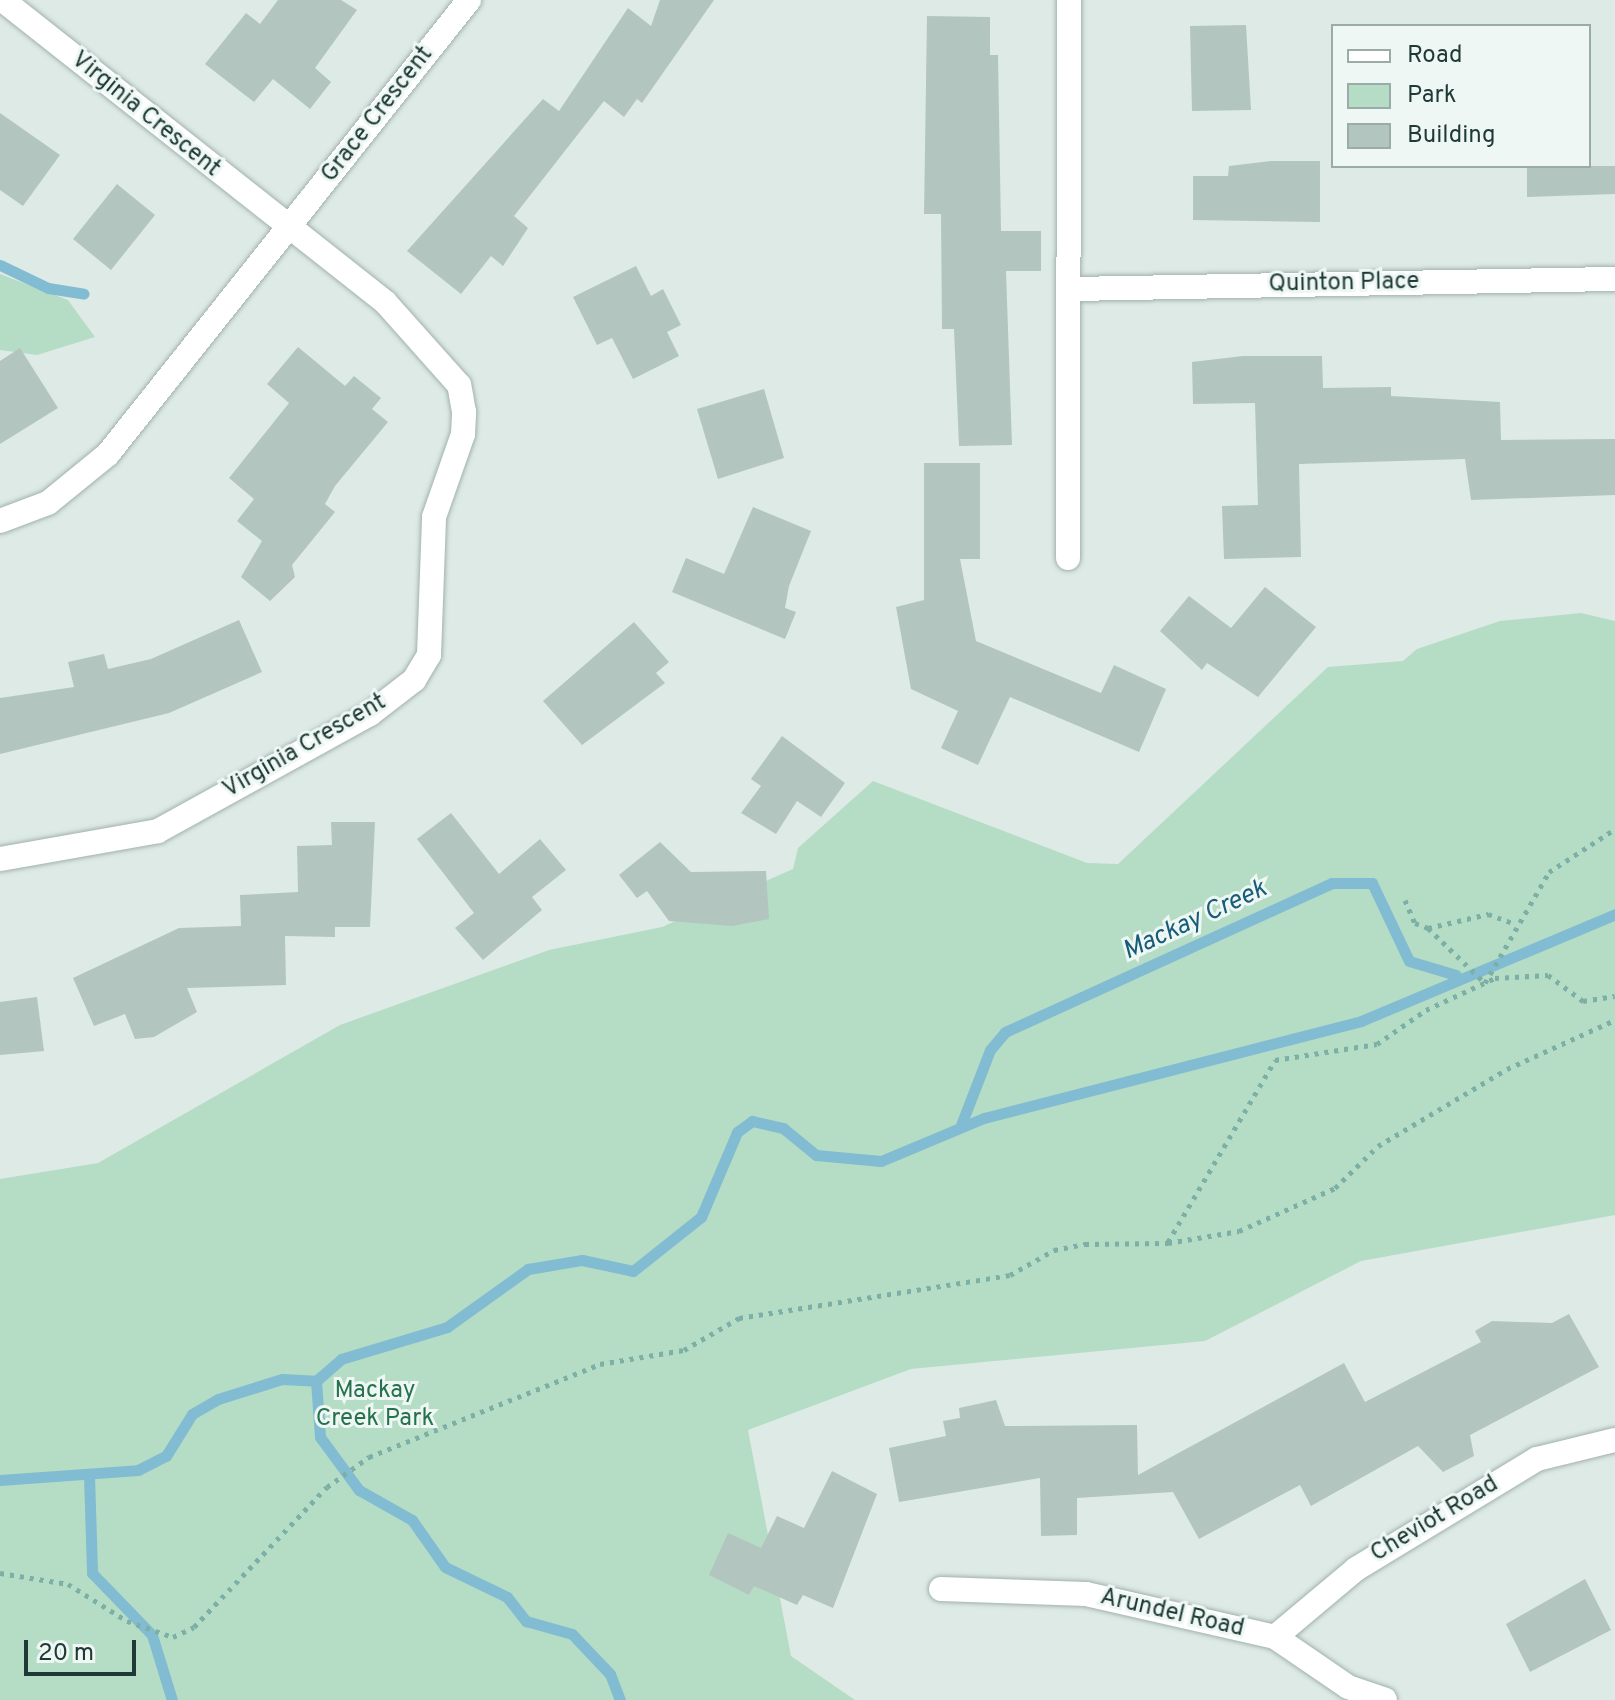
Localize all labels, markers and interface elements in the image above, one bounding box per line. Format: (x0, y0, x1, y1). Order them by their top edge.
legend (1331, 24, 1591, 168)
street label: Grace Crescent (316, 41, 440, 189)
text: Road (1407, 41, 1463, 71)
street label: Virginia Crescent (65, 46, 225, 184)
text: Park (1407, 81, 1457, 111)
text: Building (1407, 121, 1496, 151)
street label: Quinton Place (1268, 268, 1420, 300)
street label: Virginia Crescent (218, 689, 392, 805)
water label: Mackay Creek (1118, 874, 1272, 968)
park label: Mackay Creek Park (316, 1378, 434, 1434)
street label: Cheviot Road (1366, 1471, 1504, 1569)
street label: Arundel Road (1097, 1583, 1247, 1645)
scale bar (28, 1624, 140, 1674)
text: 20 m (38, 1639, 94, 1669)

